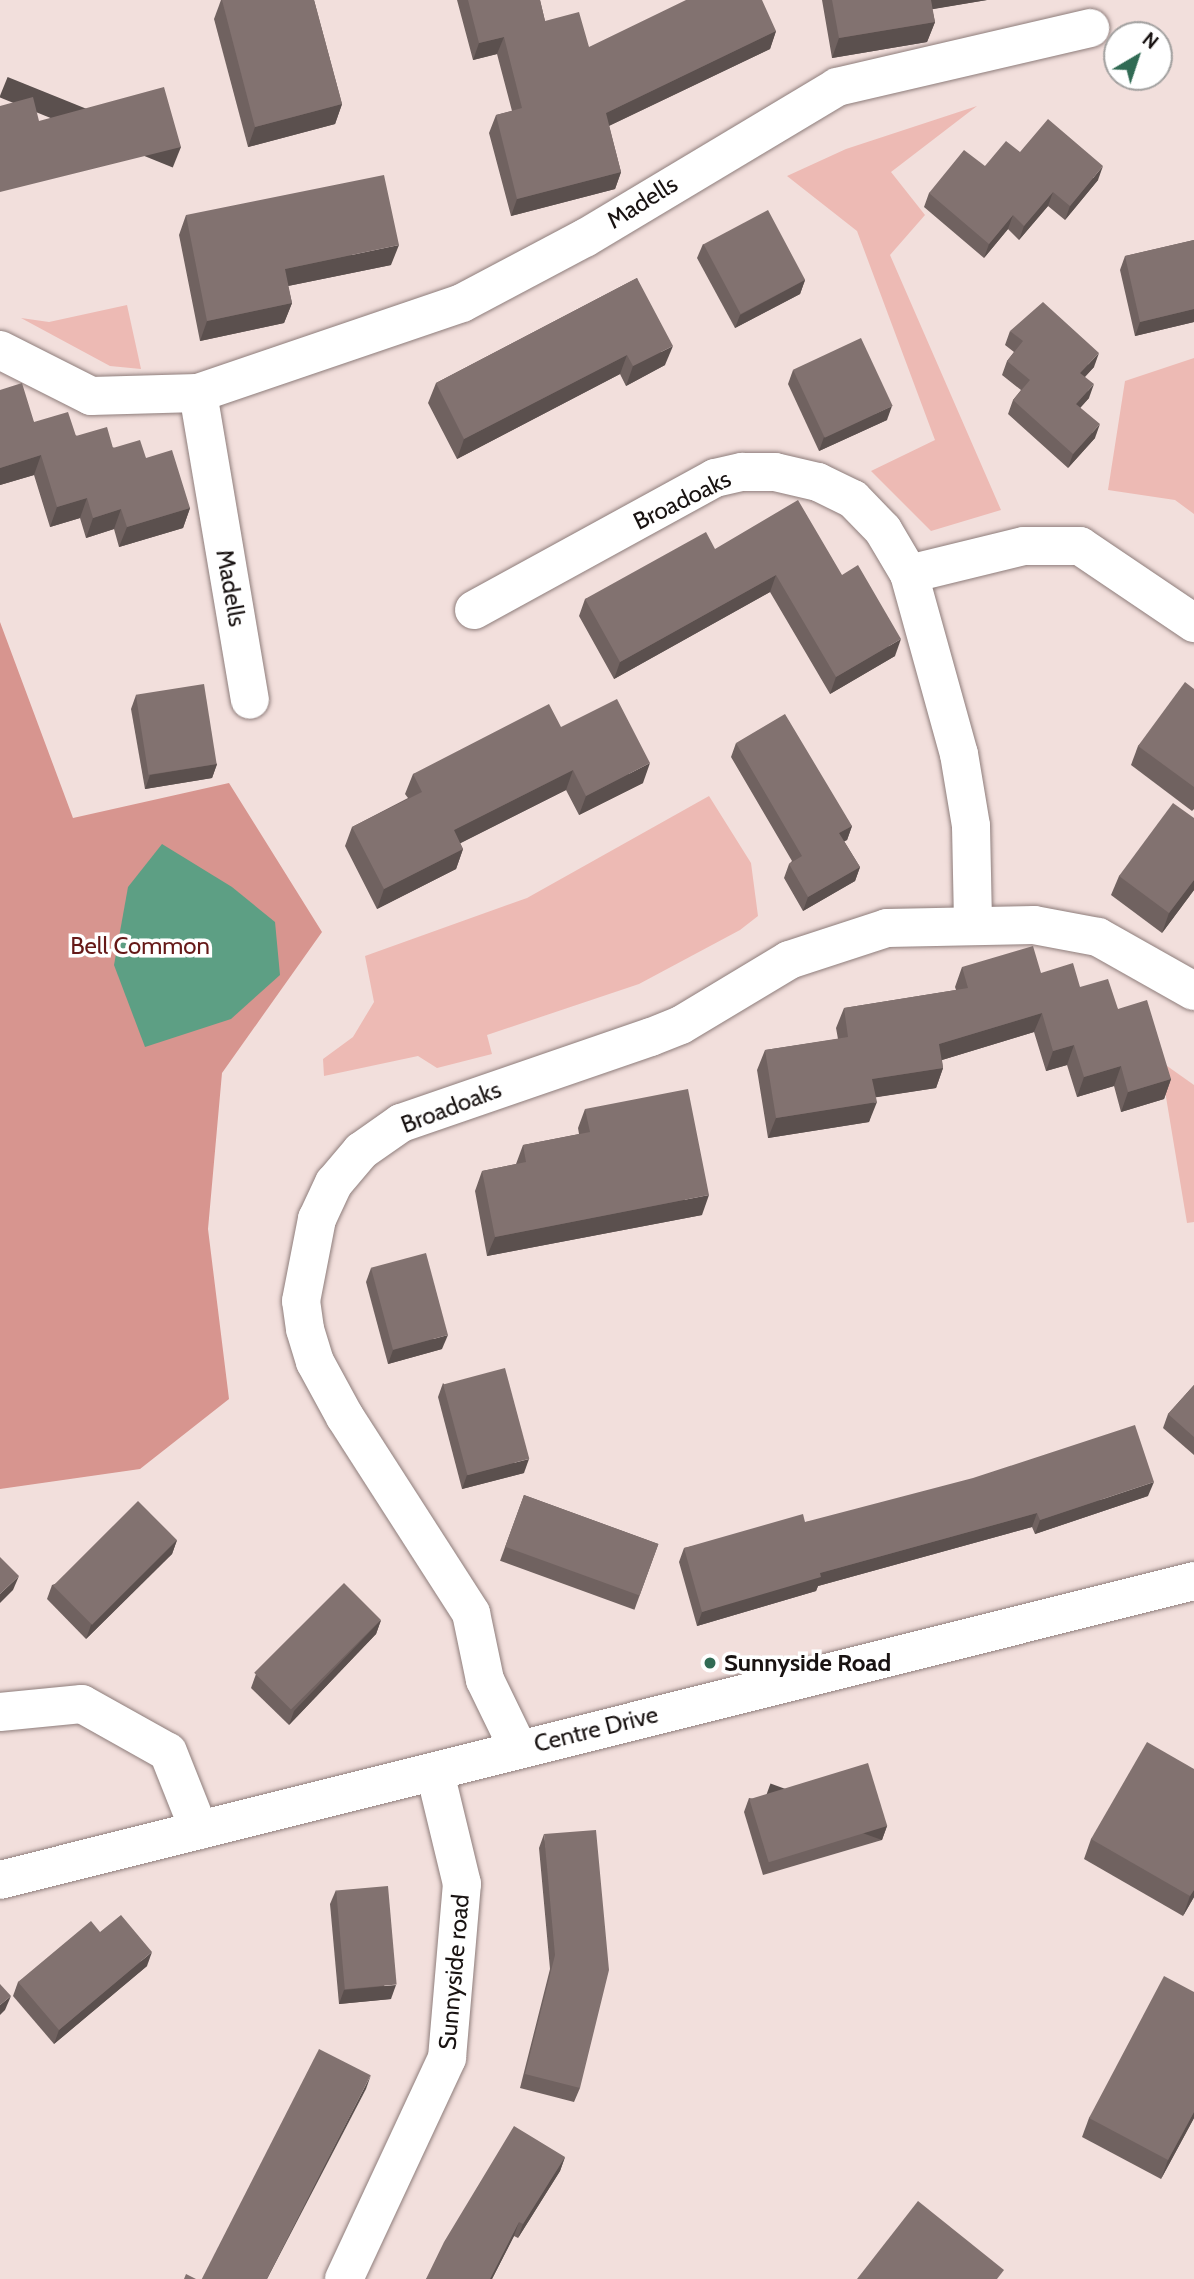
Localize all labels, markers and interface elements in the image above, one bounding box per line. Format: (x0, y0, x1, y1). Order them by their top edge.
north arrow (1103, 21, 1173, 91)
text: N (1138, 28, 1163, 54)
street label: Madells (601, 169, 683, 235)
street label: Broadoaks (629, 464, 735, 536)
street label: Madells (210, 547, 252, 629)
park label: Bell Common (70, 932, 210, 960)
street label: Broadoaks (397, 1075, 505, 1139)
place label: Sunnyside Road (724, 1649, 891, 1677)
marker: Sunnyside Road (702, 1655, 718, 1671)
street label: Centre Drive (531, 1700, 661, 1758)
street label: Sunnyside road (433, 1893, 475, 2051)

